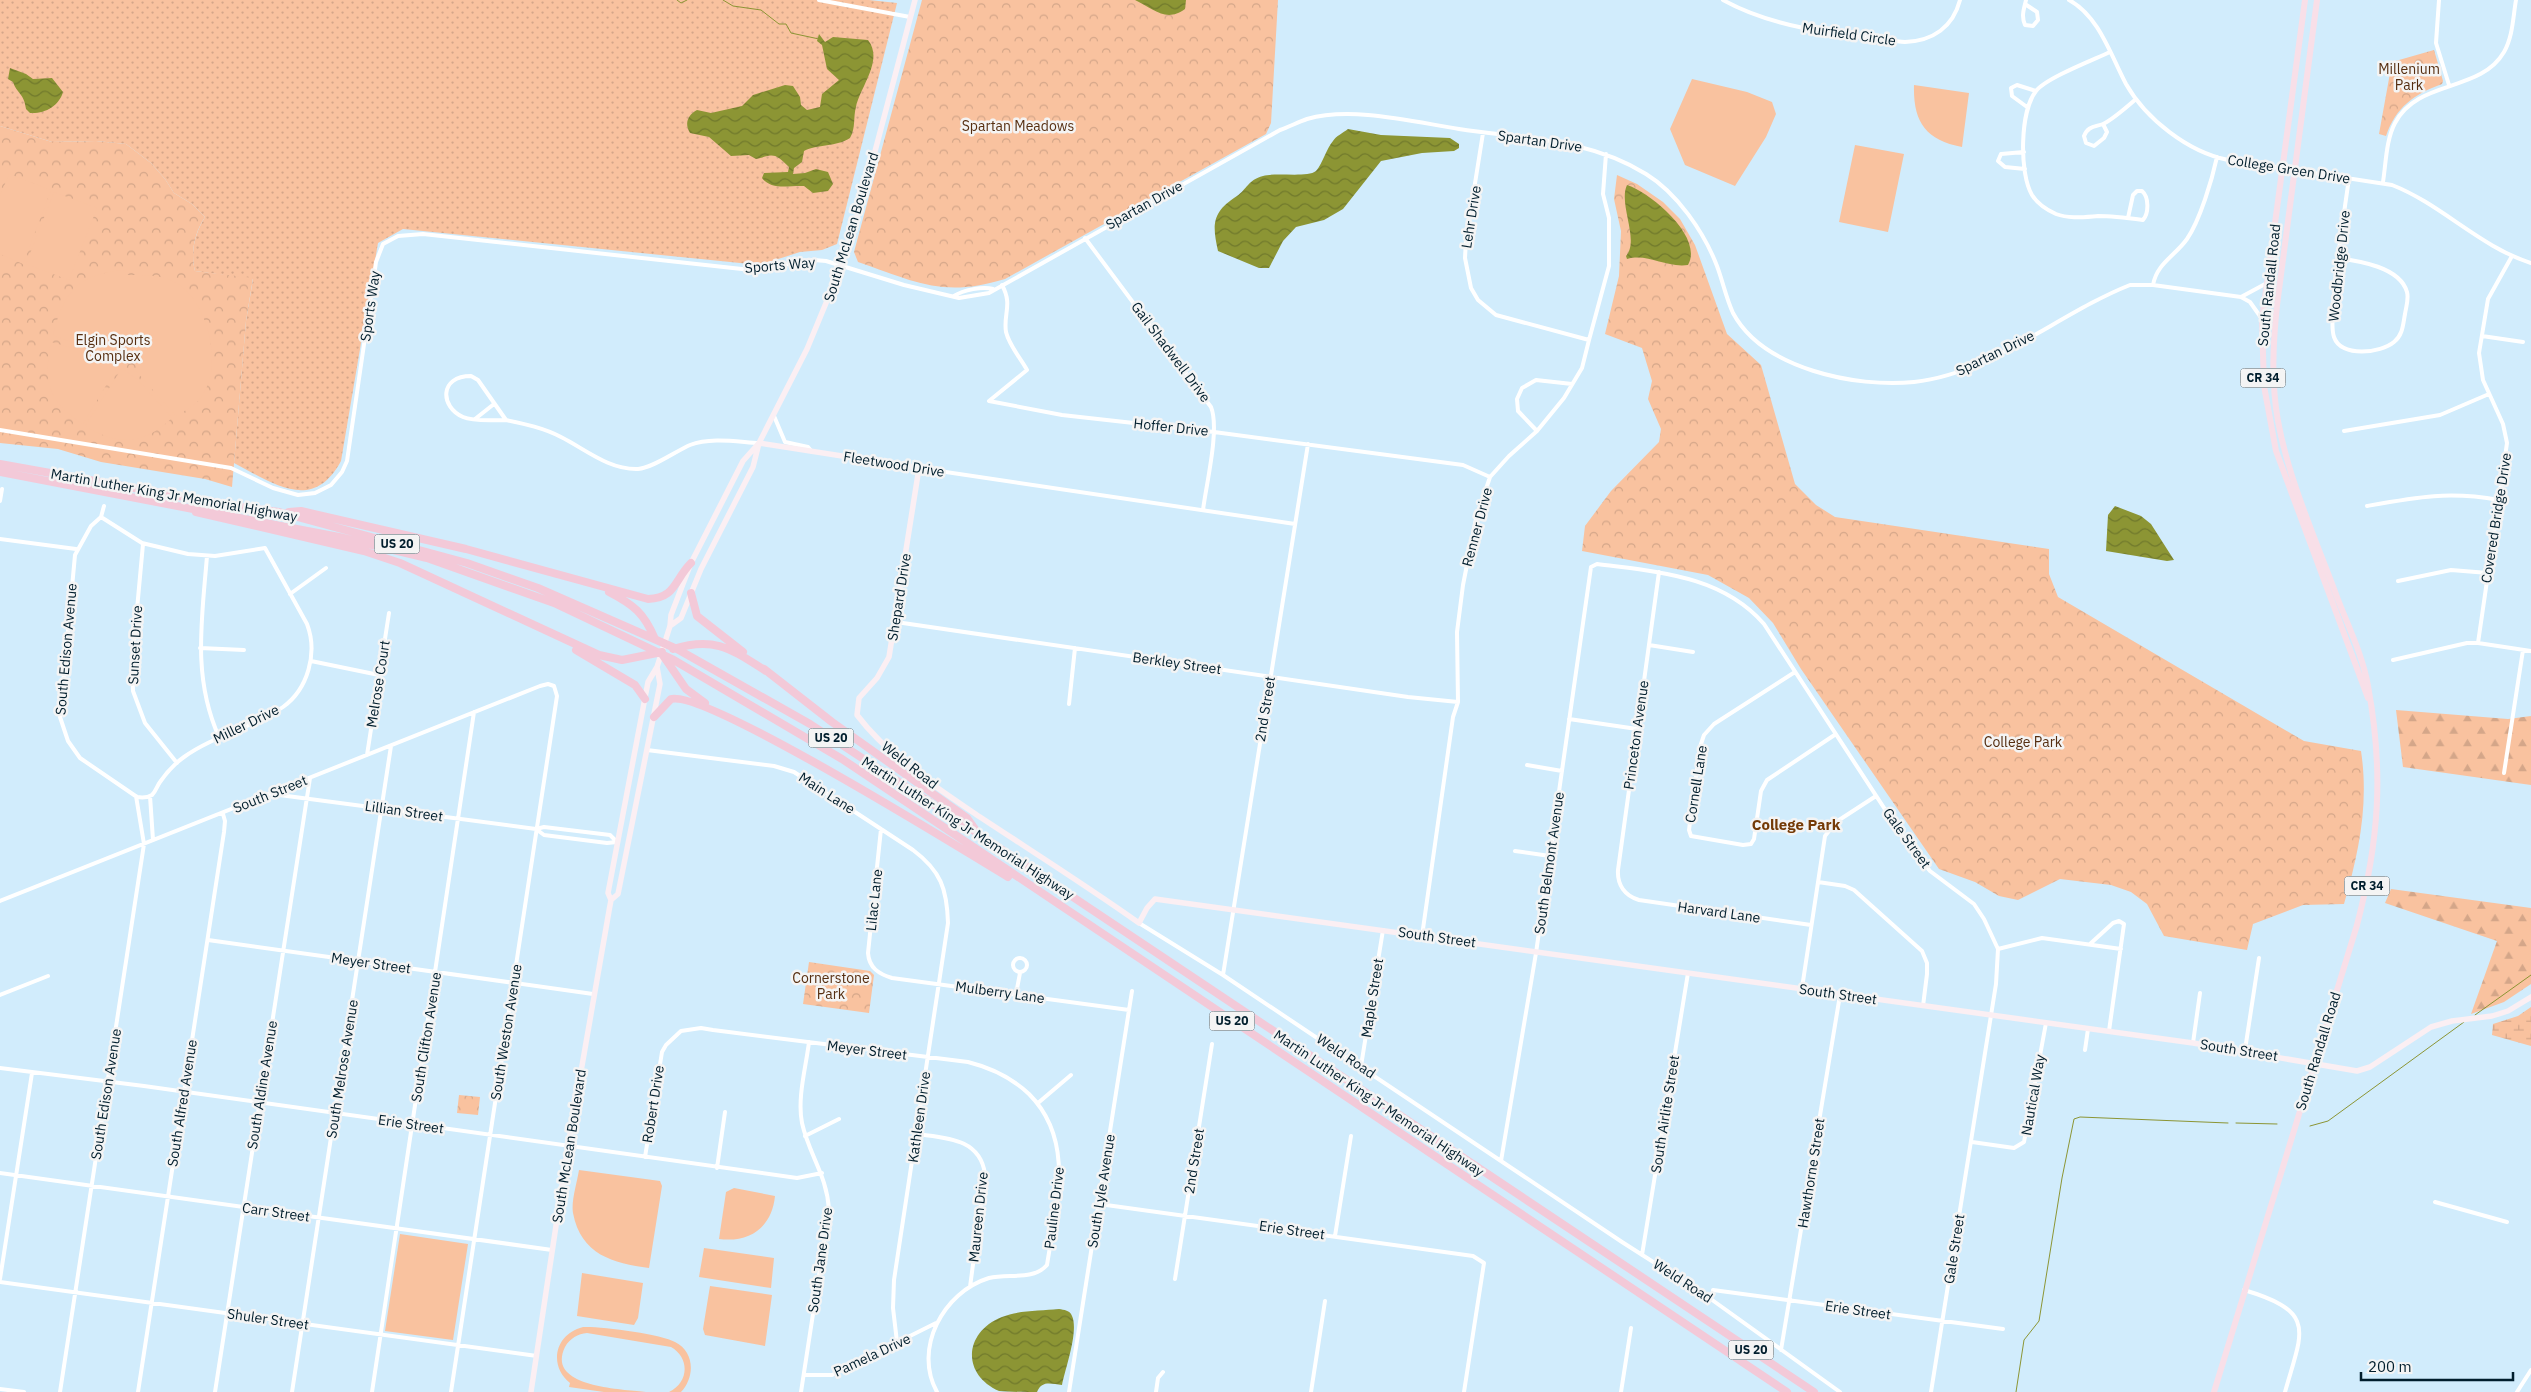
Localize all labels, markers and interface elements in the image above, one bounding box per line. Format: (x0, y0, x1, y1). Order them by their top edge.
street label: Muirfield Circle (1801, 18, 1897, 50)
park label: Millenium Park (2378, 60, 2440, 94)
park label: Spartan Meadows (962, 117, 1074, 135)
street label: Spartan Drive (1497, 126, 1584, 156)
street label: South McLean Boulevard (820, 150, 882, 304)
street label: College Green Drive (2226, 150, 2352, 188)
street label: Spartan Drive (1102, 176, 1186, 233)
street label: Lehr Drive (1457, 184, 1485, 250)
street label: Woodbridge Drive (2324, 209, 2354, 323)
street label: South Randall Road (2254, 223, 2284, 347)
street label: Sports Way (744, 253, 816, 277)
street label: Sports Way (356, 270, 384, 342)
street label: Gail Shadwell Drive (1127, 298, 1215, 406)
street label: Spartan Drive (1953, 326, 2037, 380)
park label: Elgin Sports Complex (75, 331, 151, 365)
road number: CR 34 (2240, 368, 2286, 388)
street label: Hoffer Drive (1133, 414, 1210, 440)
street label: Fleetwood Drive (842, 447, 946, 481)
street label: Covered Bridge Drive (2477, 451, 2515, 584)
street label: Martin Luther King Jr Memorial Highway (49, 464, 299, 526)
street label: Renner Drive (1458, 485, 1496, 568)
road number: US 20 (374, 534, 420, 554)
street label: Shepard Drive (883, 552, 915, 642)
street label: South Edison Avenue (51, 582, 81, 716)
street label: Sunset Drive (124, 605, 146, 685)
street label: Melrose Court (362, 639, 394, 729)
street label: Berkley Street (1131, 648, 1223, 678)
street label: 2nd Street (1251, 675, 1279, 743)
street label: Princeton Avenue (1619, 679, 1653, 791)
street label: Miller Drive (210, 700, 282, 748)
road number: US 20 (808, 728, 854, 748)
park label: College Park (1984, 733, 2063, 751)
street label: Weld Road (878, 737, 942, 793)
street label: Cornell Lane (1681, 744, 1711, 824)
street label: Martin Luther King Jr Memorial Highway (858, 752, 1078, 904)
street label: Main Lane (795, 768, 859, 818)
street label: South Street (230, 771, 310, 817)
street label: South Belmont Avenue (1530, 790, 1568, 935)
street label: Lillian Street (364, 797, 444, 825)
street label: Gale Street (1879, 804, 1935, 872)
district label: College Park (1752, 815, 1841, 834)
street label: Lilac Lane (862, 868, 886, 932)
road number: CR 34 (2344, 876, 2390, 896)
street label: Harvard Lane (1676, 897, 1762, 927)
street label: South Street (1397, 923, 1477, 951)
street label: Meyer Street (330, 948, 412, 978)
street label: Maple Street (1357, 957, 1387, 1039)
street label: South Weston Avenue (486, 962, 526, 1101)
park label: Cornerstone Park (792, 969, 870, 1003)
street label: South Clifton Avenue (407, 970, 445, 1103)
street label: Mulberry Lane (954, 977, 1046, 1007)
street label: South Street (1798, 980, 1878, 1008)
street label: South Randall Road (2291, 990, 2345, 1112)
street label: South Melrose Avenue (322, 998, 362, 1140)
road number: US 20 (1210, 1011, 1254, 1030)
street label: South Aldine Avenue (243, 1019, 281, 1151)
street label: Martin Luther King Jr Memorial Highway (1270, 1026, 1488, 1180)
street label: South Edison Avenue (87, 1027, 125, 1161)
street label: Weld Road (1313, 1030, 1379, 1082)
street label: South Street (2199, 1035, 2279, 1065)
street label: Meyer Street (826, 1036, 908, 1064)
street label: South Alfred Avenue (163, 1038, 201, 1168)
street label: Nautical Way (2017, 1053, 2049, 1137)
street label: South Airlite Street (1647, 1054, 1683, 1174)
street label: Robert Drive (638, 1064, 668, 1144)
street label: South McLean Boulevard (548, 1068, 590, 1224)
street label: Kathleen Drive (904, 1070, 934, 1164)
street label: Erie Street (377, 1110, 445, 1138)
street label: Hawthorne Street (1793, 1117, 1829, 1229)
street label: 2nd Street (1180, 1127, 1208, 1195)
street label: South Lyle Avenue (1083, 1132, 1119, 1249)
street label: Pauline Drive (1040, 1166, 1068, 1250)
street label: Maureen Drive (964, 1171, 992, 1263)
street label: Carr Street (241, 1198, 311, 1226)
street label: South Jane Drive (804, 1206, 836, 1314)
street label: Gale Street (1940, 1213, 1968, 1285)
street label: Erie Street (1258, 1216, 1326, 1244)
street label: Weld Road (1650, 1255, 1716, 1307)
street label: Erie Street (1824, 1296, 1892, 1324)
street label: Shuler Street (226, 1304, 310, 1334)
street label: Pamela Drive (831, 1329, 914, 1381)
road number: US 20 (1728, 1340, 1774, 1360)
scale bar (2361, 1350, 2514, 1382)
text: 200 m (2368, 1357, 2412, 1376)

